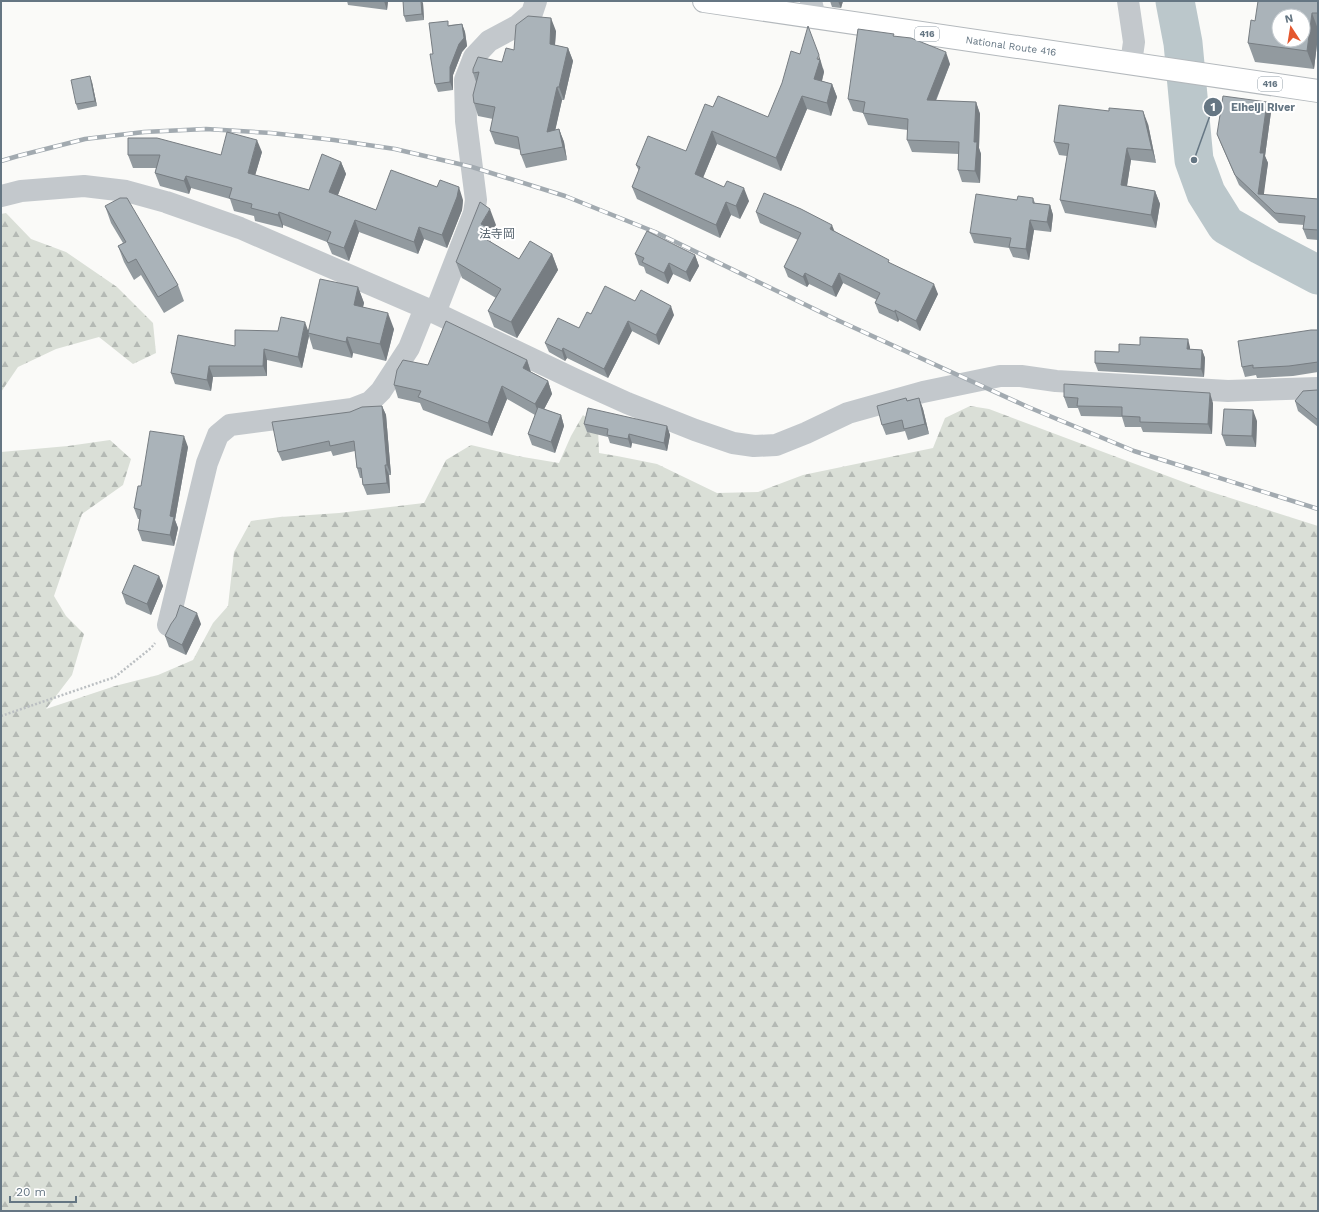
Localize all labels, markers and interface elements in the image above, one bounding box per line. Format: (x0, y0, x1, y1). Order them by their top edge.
north arrow (1271, 8, 1311, 48)
text: N (1284, 12, 1294, 26)
road number: 416 (915, 27, 939, 41)
street label: National Route 416 (965, 34, 1057, 58)
road number: 416 (1258, 77, 1282, 91)
callout: Eiheiji River (1203, 96, 1303, 119)
text: 1 (1210, 100, 1216, 114)
text: Eiheiji River (1231, 101, 1295, 114)
district label: 法寺岡 (479, 227, 515, 241)
scale bar (10, 1178, 76, 1204)
text: 20 m (16, 1185, 46, 1199)

